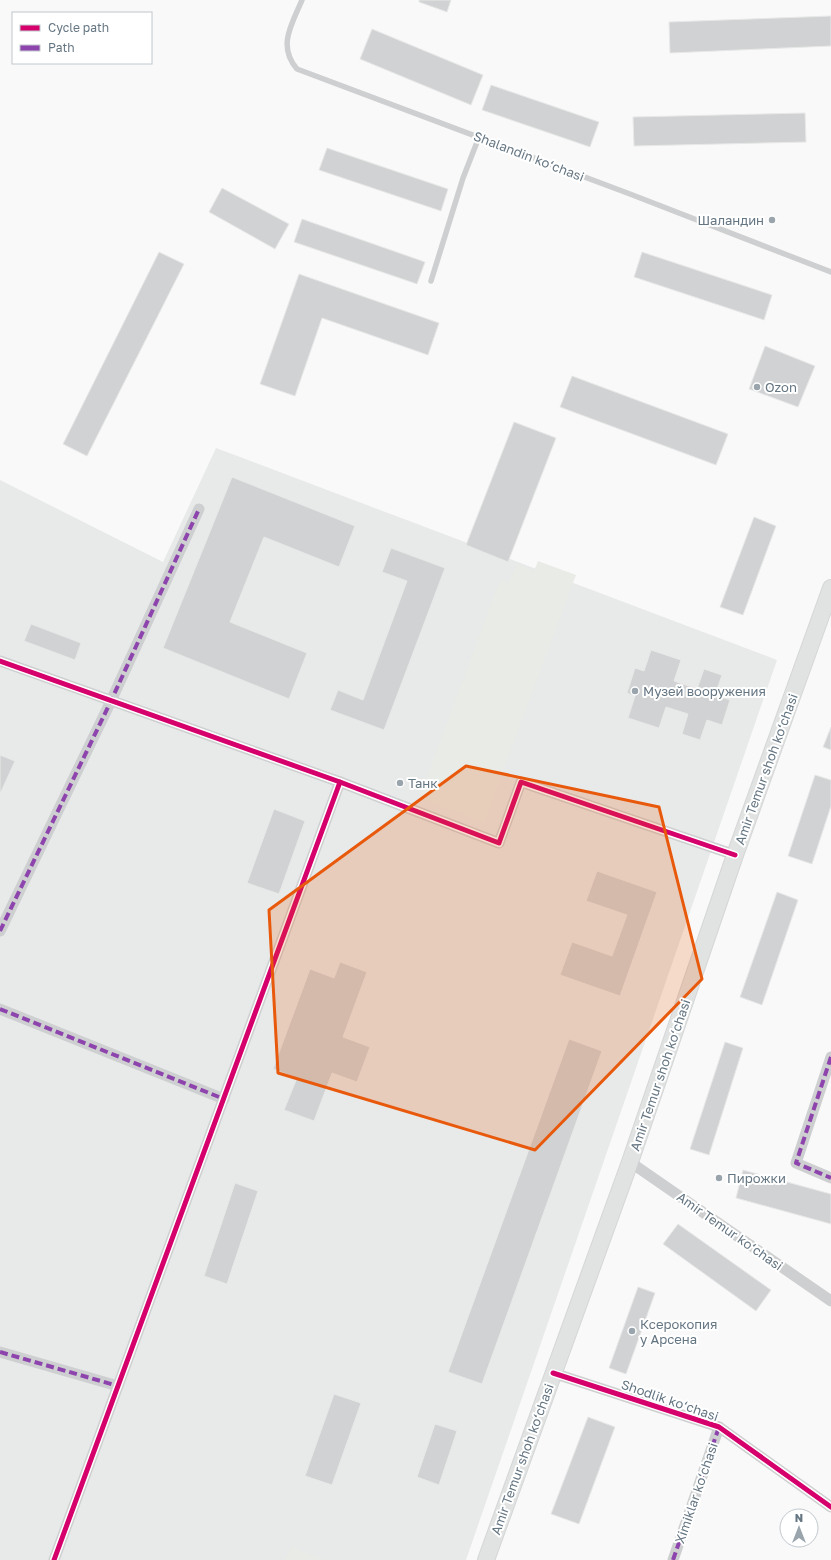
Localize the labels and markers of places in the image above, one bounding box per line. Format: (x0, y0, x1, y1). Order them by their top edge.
place label: Шаландин (697, 212, 764, 228)
marker: Шаландин (767, 215, 777, 225)
place label: Ozon (765, 379, 797, 395)
marker: Ozon (752, 382, 762, 392)
place label: Музей вооружения (643, 683, 766, 699)
marker: Музей вооружения (630, 686, 640, 696)
place label: Танк (408, 775, 438, 791)
marker: Танк (395, 778, 405, 788)
place label: Пирожки (727, 1170, 786, 1186)
marker: Пирожки (714, 1173, 724, 1183)
place label: Ксерокопия у Арсена (640, 1316, 717, 1347)
marker: Ксерокопия у Арсена (627, 1326, 637, 1336)

